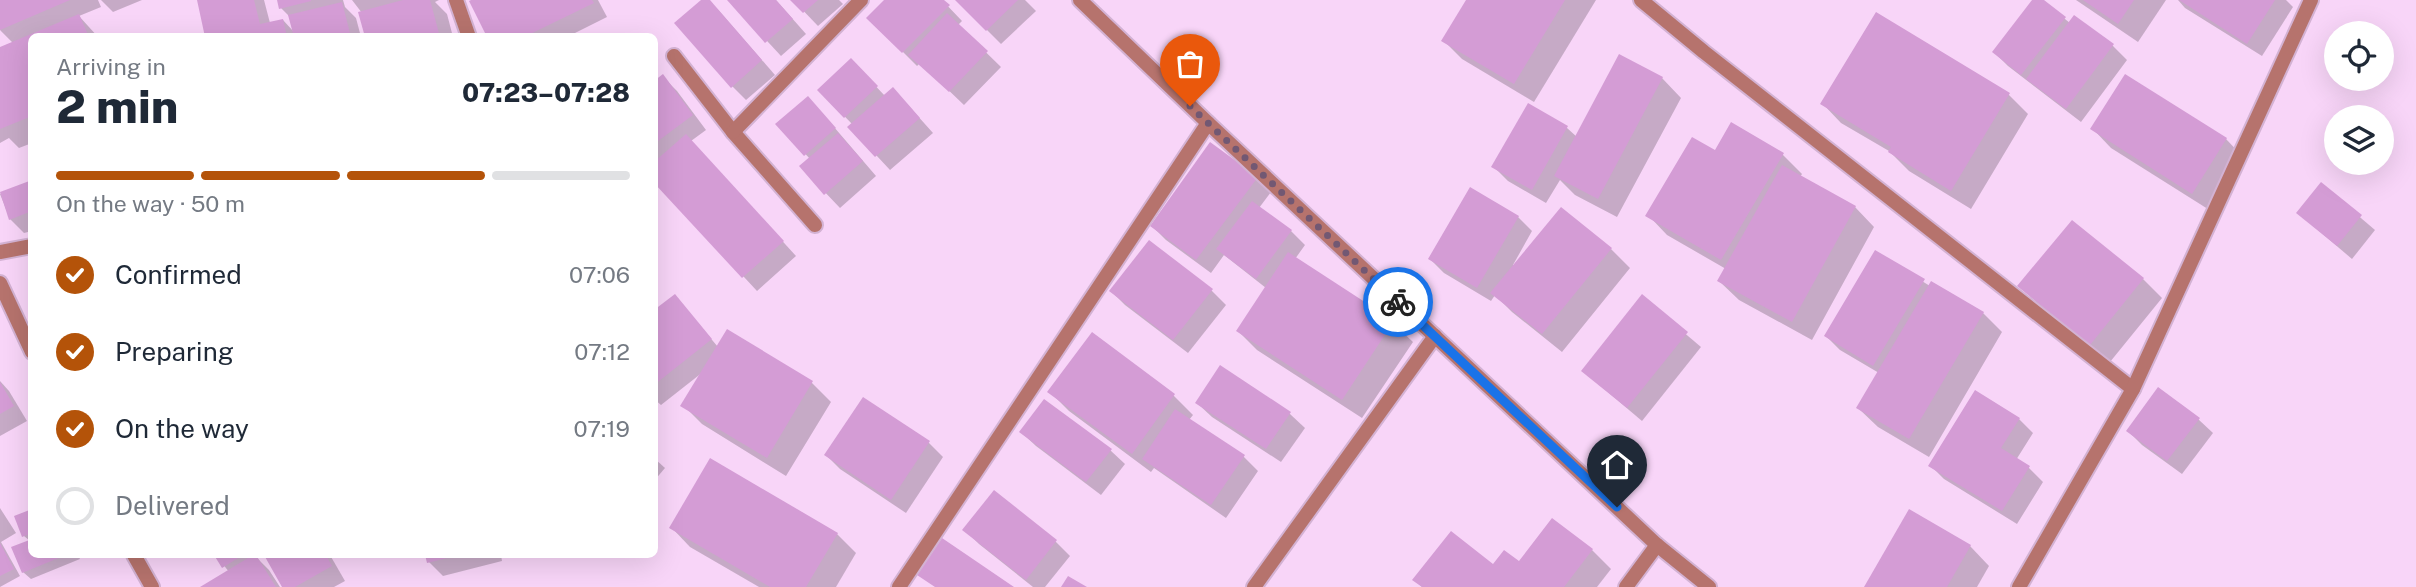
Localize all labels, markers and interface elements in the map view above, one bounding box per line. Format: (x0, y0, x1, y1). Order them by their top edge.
map controls (2324, 21, 2394, 175)
button: locate (2324, 21, 2394, 91)
pin (1160, 34, 1220, 106)
icon: bag (1171, 45, 1209, 83)
text: Arriving in (56, 53, 166, 80)
text: 07:23–07:28 (462, 77, 630, 108)
text: 2 min (56, 79, 178, 133)
button: layers (2324, 105, 2394, 175)
text: On the way · 50 m (56, 190, 245, 217)
icon: check (56, 256, 94, 294)
text: Confirmed (115, 259, 242, 290)
text: 07:06 (569, 261, 630, 288)
courier (1363, 267, 1433, 337)
icon: bike (1379, 283, 1417, 321)
icon: check (56, 333, 94, 371)
text: Preparing (115, 336, 234, 367)
text: 07:12 (574, 338, 630, 365)
icon: check (56, 410, 94, 448)
text: On the way (115, 413, 249, 444)
text: 07:19 (574, 415, 630, 442)
pin (1587, 435, 1647, 507)
icon: home (1598, 446, 1636, 484)
text: Delivered (115, 490, 230, 521)

